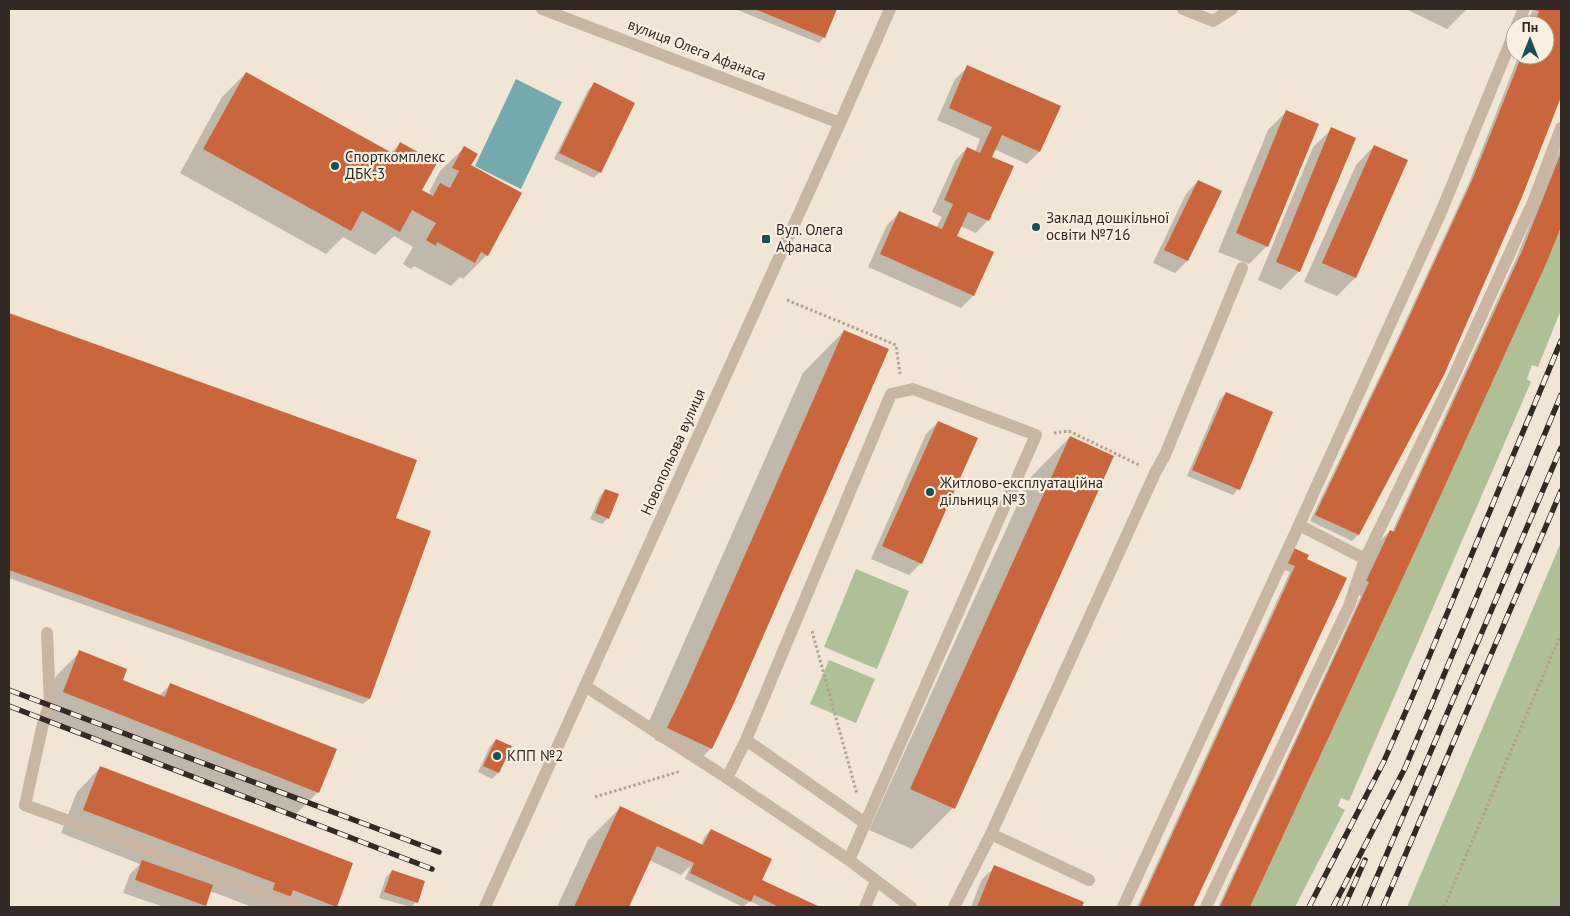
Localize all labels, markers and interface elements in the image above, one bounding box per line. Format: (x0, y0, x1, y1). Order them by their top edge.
street label: вулиця Олега Афанаса (625, 14, 769, 85)
north arrow (1505, 15, 1555, 65)
text: Пн (1522, 18, 1538, 36)
place label: Спорткомплекс ДБК-3 (345, 147, 445, 183)
marker: Спорткомплекс ДБК-3 (329, 160, 341, 172)
place label: Заклад дошкільної освіти №716 (1046, 208, 1169, 244)
place label: Вул. Олега Афанаса (776, 220, 843, 256)
marker: Заклад дошкільної освіти №716 (1030, 221, 1042, 233)
marker: Вул. Олега Афанаса (760, 233, 772, 245)
street label: Новопольова вулиця (636, 386, 709, 518)
place label: Житлово-експлуатаційна дільниця №3 (939, 473, 1103, 509)
marker: Житлово-експлуатаційна дільниця №3 (924, 486, 936, 498)
place label: КПП №2 (507, 746, 563, 765)
marker: КПП №2 (491, 750, 503, 762)

